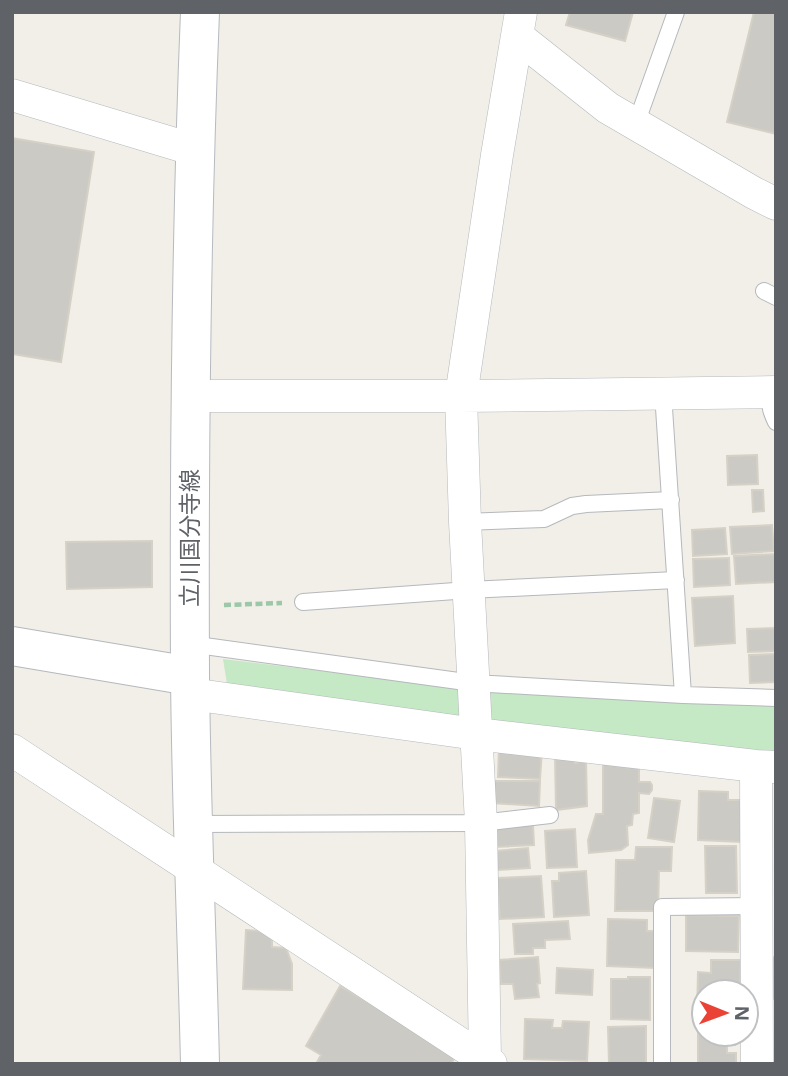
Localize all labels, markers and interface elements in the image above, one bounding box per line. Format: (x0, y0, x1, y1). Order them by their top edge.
street label: 立川国分寺線 (173, 469, 205, 607)
north arrow (690, 978, 760, 1048)
text: N (729, 1005, 755, 1021)

